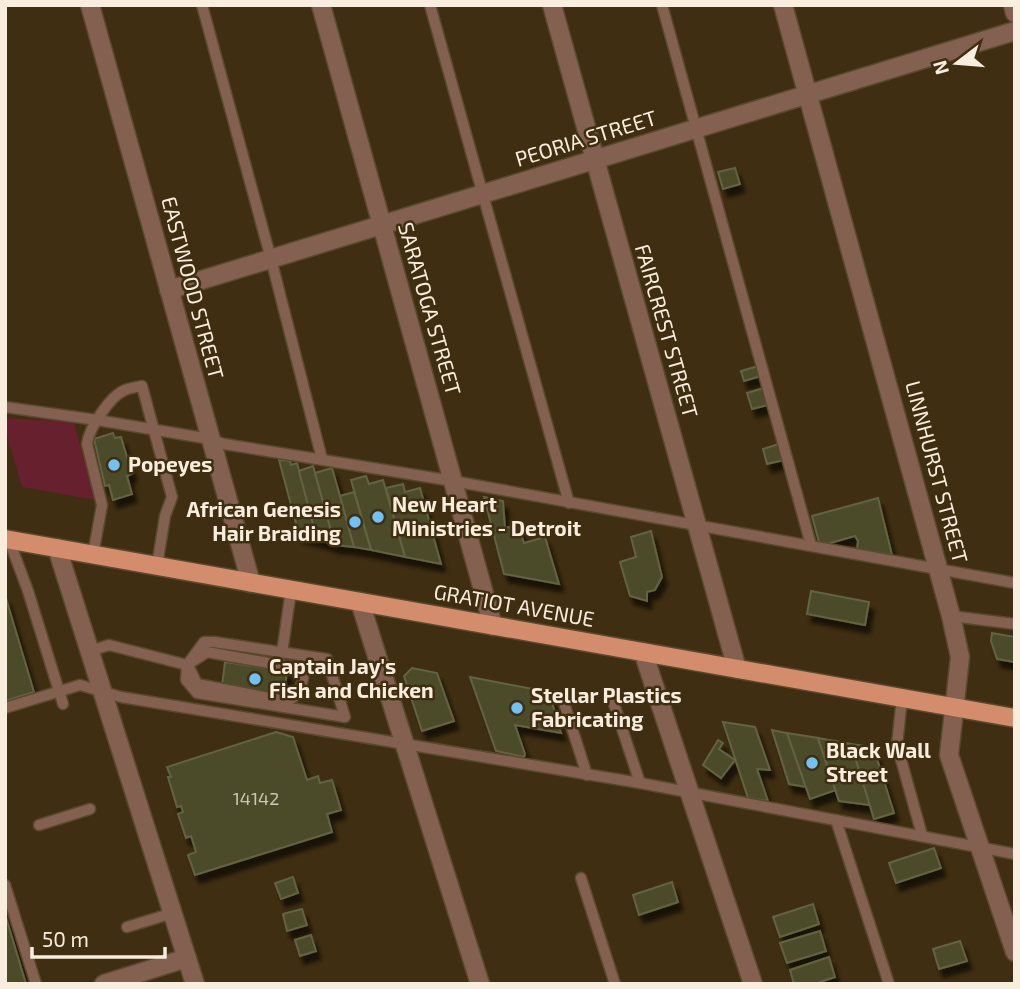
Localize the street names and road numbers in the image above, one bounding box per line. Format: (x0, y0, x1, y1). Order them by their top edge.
street label: PEORIA STREET (512, 104, 659, 171)
street label: EASTWOOD STREET (157, 194, 230, 382)
street label: SARATOGA STREET (394, 219, 467, 398)
street label: FAIRCREST STREET (631, 241, 704, 420)
street label: LINNHURST STREET (901, 378, 974, 566)
street label: GRATIOT AVENUE (432, 578, 597, 631)

